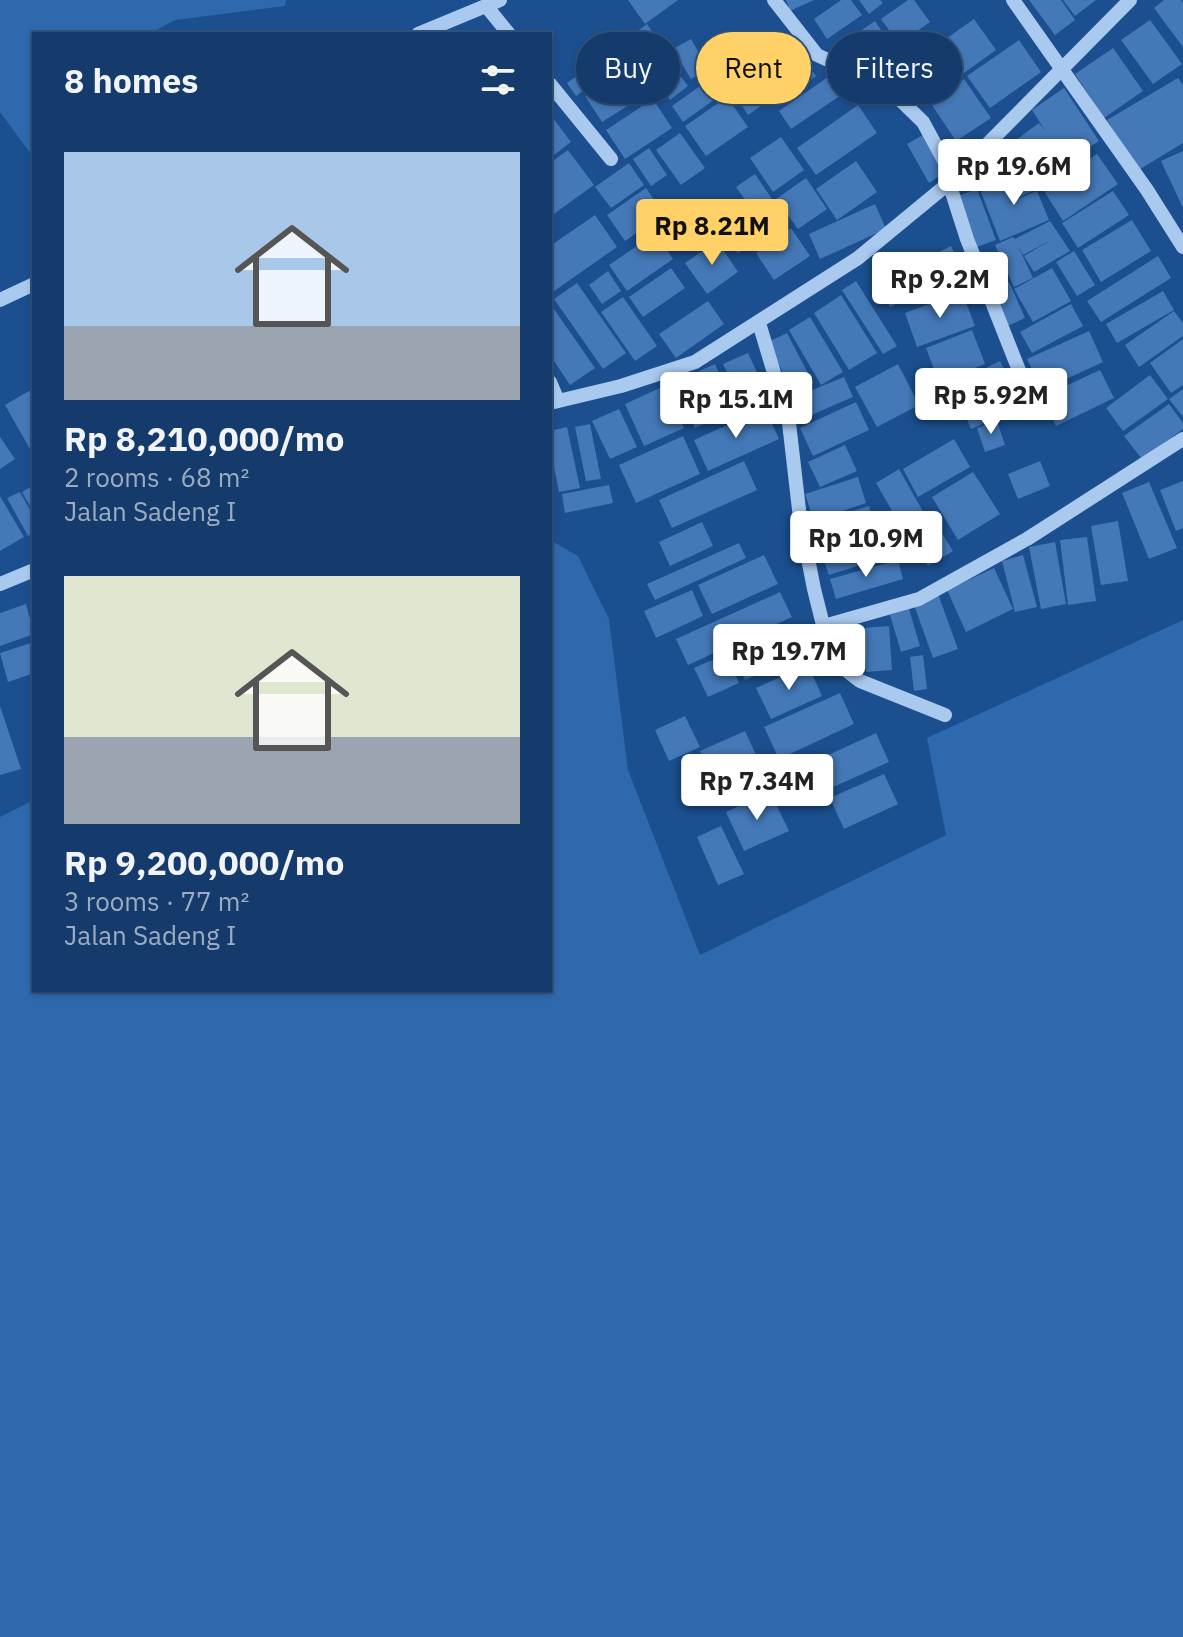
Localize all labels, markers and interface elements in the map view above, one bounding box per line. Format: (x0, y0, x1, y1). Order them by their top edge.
chip: Buy (576, 32, 680, 104)
chip: Rent (696, 32, 811, 104)
chip: Filters (827, 32, 962, 104)
text: 8 homes (64, 58, 199, 102)
icon: filters (476, 58, 520, 102)
pin: Rp 19.6M (931, 139, 1097, 207)
text: Rp 19.6M (956, 148, 1072, 182)
pin: Rp 8.21M (629, 199, 795, 267)
icon: home (220, 204, 364, 348)
text: Rp 8.21M (654, 208, 770, 242)
pin: Rp 9.2M (866, 252, 1014, 320)
text: Rp 9.2M (890, 261, 990, 295)
pin: Rp 5.92M (908, 368, 1074, 436)
pin: Rp 15.1M (653, 372, 819, 440)
text: Rp 5.92M (933, 377, 1049, 411)
text: Rp 15.1M (678, 381, 794, 415)
text: Rp 8,210,000/mo (64, 416, 344, 460)
text: 2 rooms · 68 m² (64, 460, 249, 494)
text: Jalan Sadeng I (64, 494, 236, 528)
pin: Rp 10.9M (783, 511, 949, 579)
text: Rp 10.9M (808, 520, 924, 554)
pin: Rp 19.7M (706, 624, 872, 692)
icon: home (220, 628, 364, 772)
text: Rp 19.7M (731, 633, 847, 667)
pin: Rp 7.34M (674, 754, 840, 822)
text: Rp 7.34M (699, 763, 815, 797)
text: Rp 9,200,000/mo (64, 840, 344, 884)
text: 3 rooms · 77 m² (64, 884, 249, 918)
text: Jalan Sadeng I (64, 918, 236, 952)

